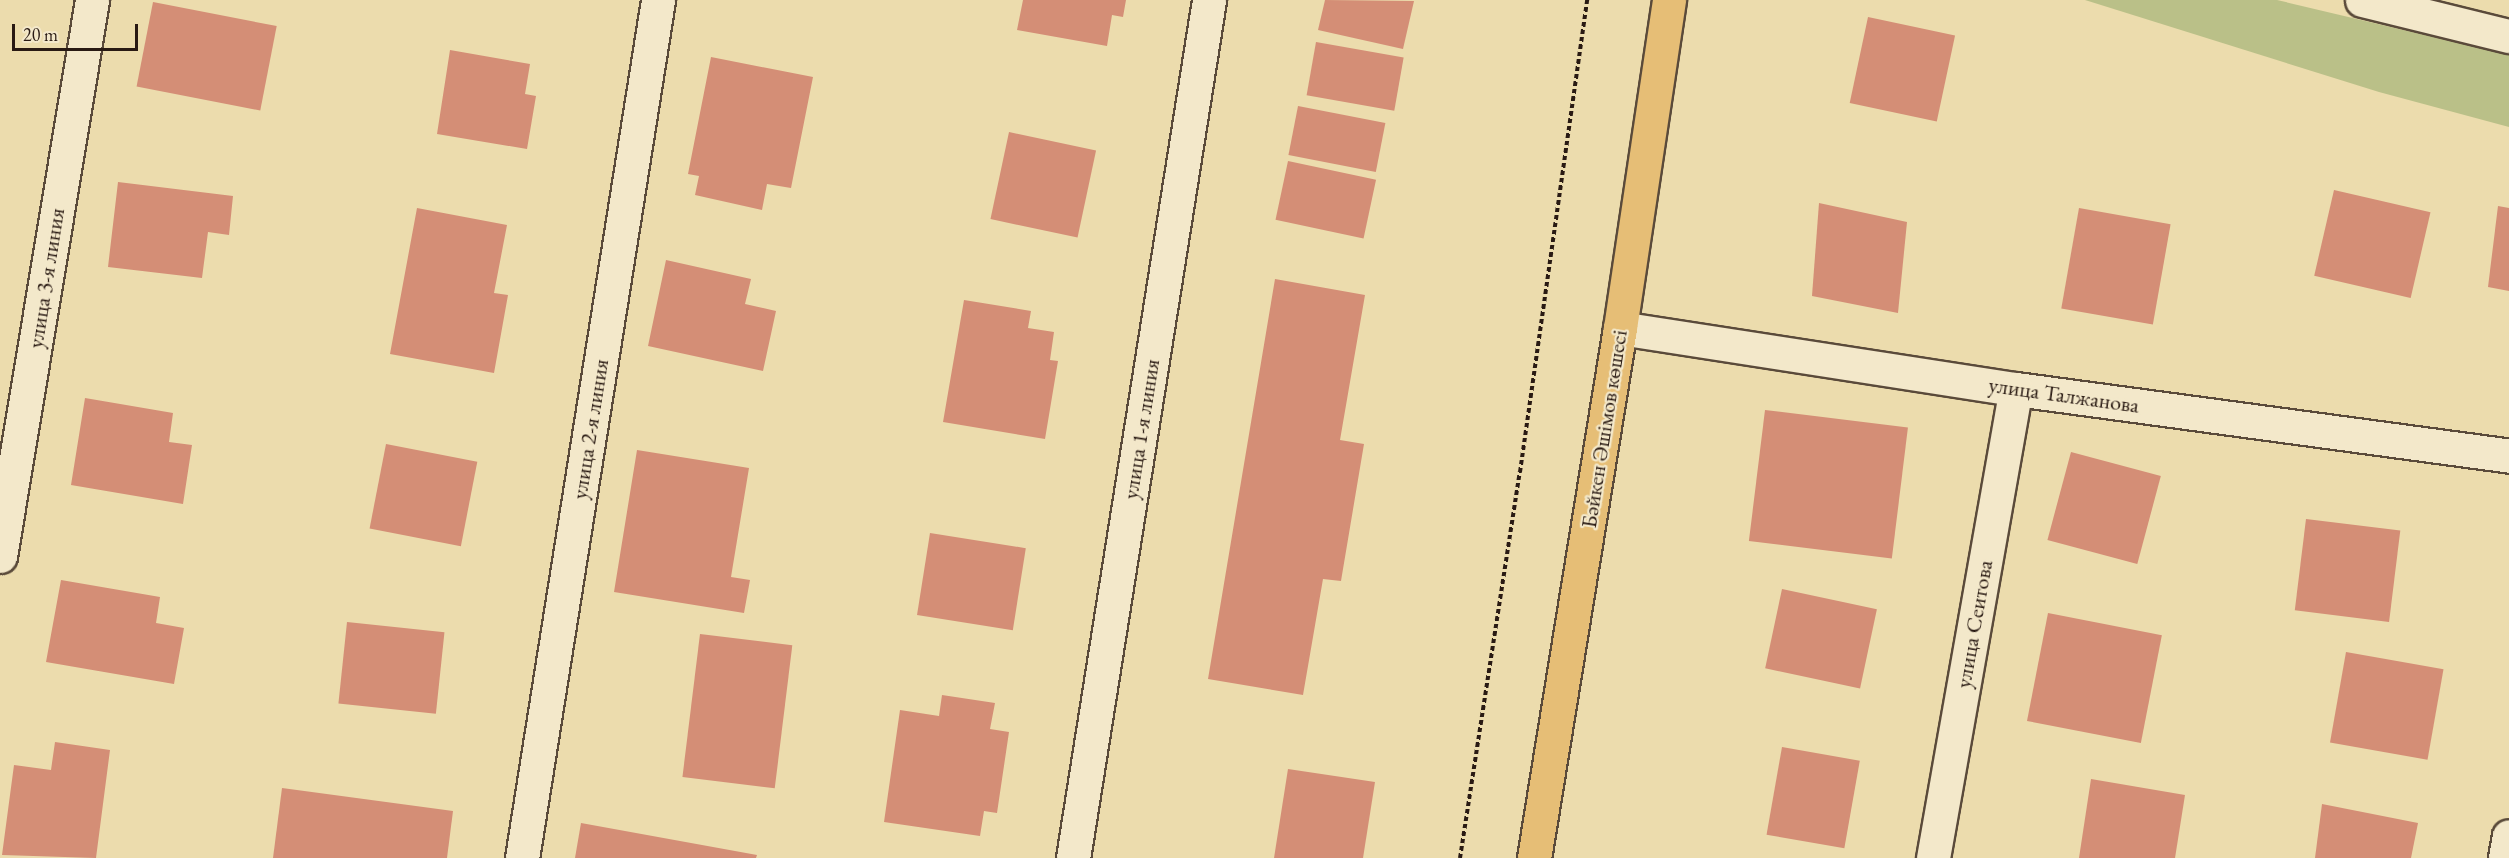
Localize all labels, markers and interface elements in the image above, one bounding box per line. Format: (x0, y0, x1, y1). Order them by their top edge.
scale bar (15, 12, 141, 50)
text: 20 m (23, 23, 58, 46)
street label: улица 3-я линия (22, 206, 70, 350)
street label: Бәйкен Әшімов көшесі (1575, 328, 1633, 530)
street label: улица 2-я линия (566, 357, 614, 501)
street label: улица 1-я линия (1117, 357, 1165, 501)
street label: улица Талжанова (1987, 371, 2141, 419)
street label: улица Сеитова (1950, 558, 1998, 690)

